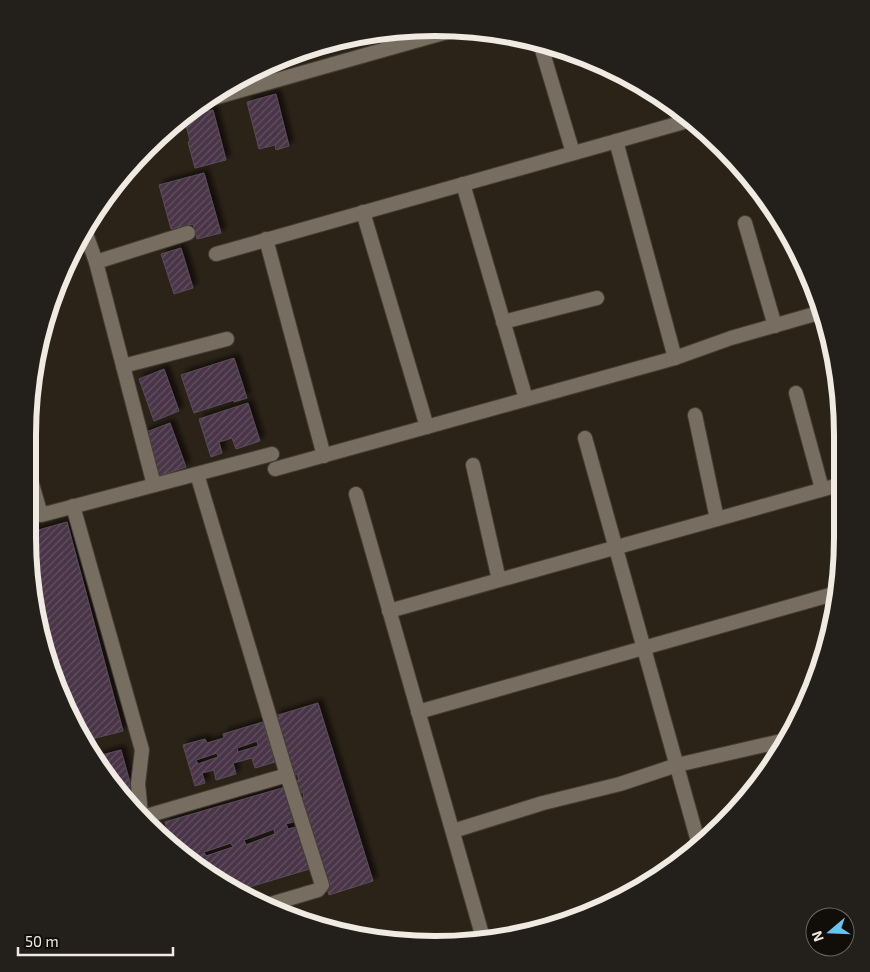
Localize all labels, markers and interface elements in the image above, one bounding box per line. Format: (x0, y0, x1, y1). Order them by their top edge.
north arrow (805, 907, 855, 957)
scale bar (18, 924, 172, 956)
text: N (808, 929, 827, 944)
text: 50 m (25, 932, 59, 950)

